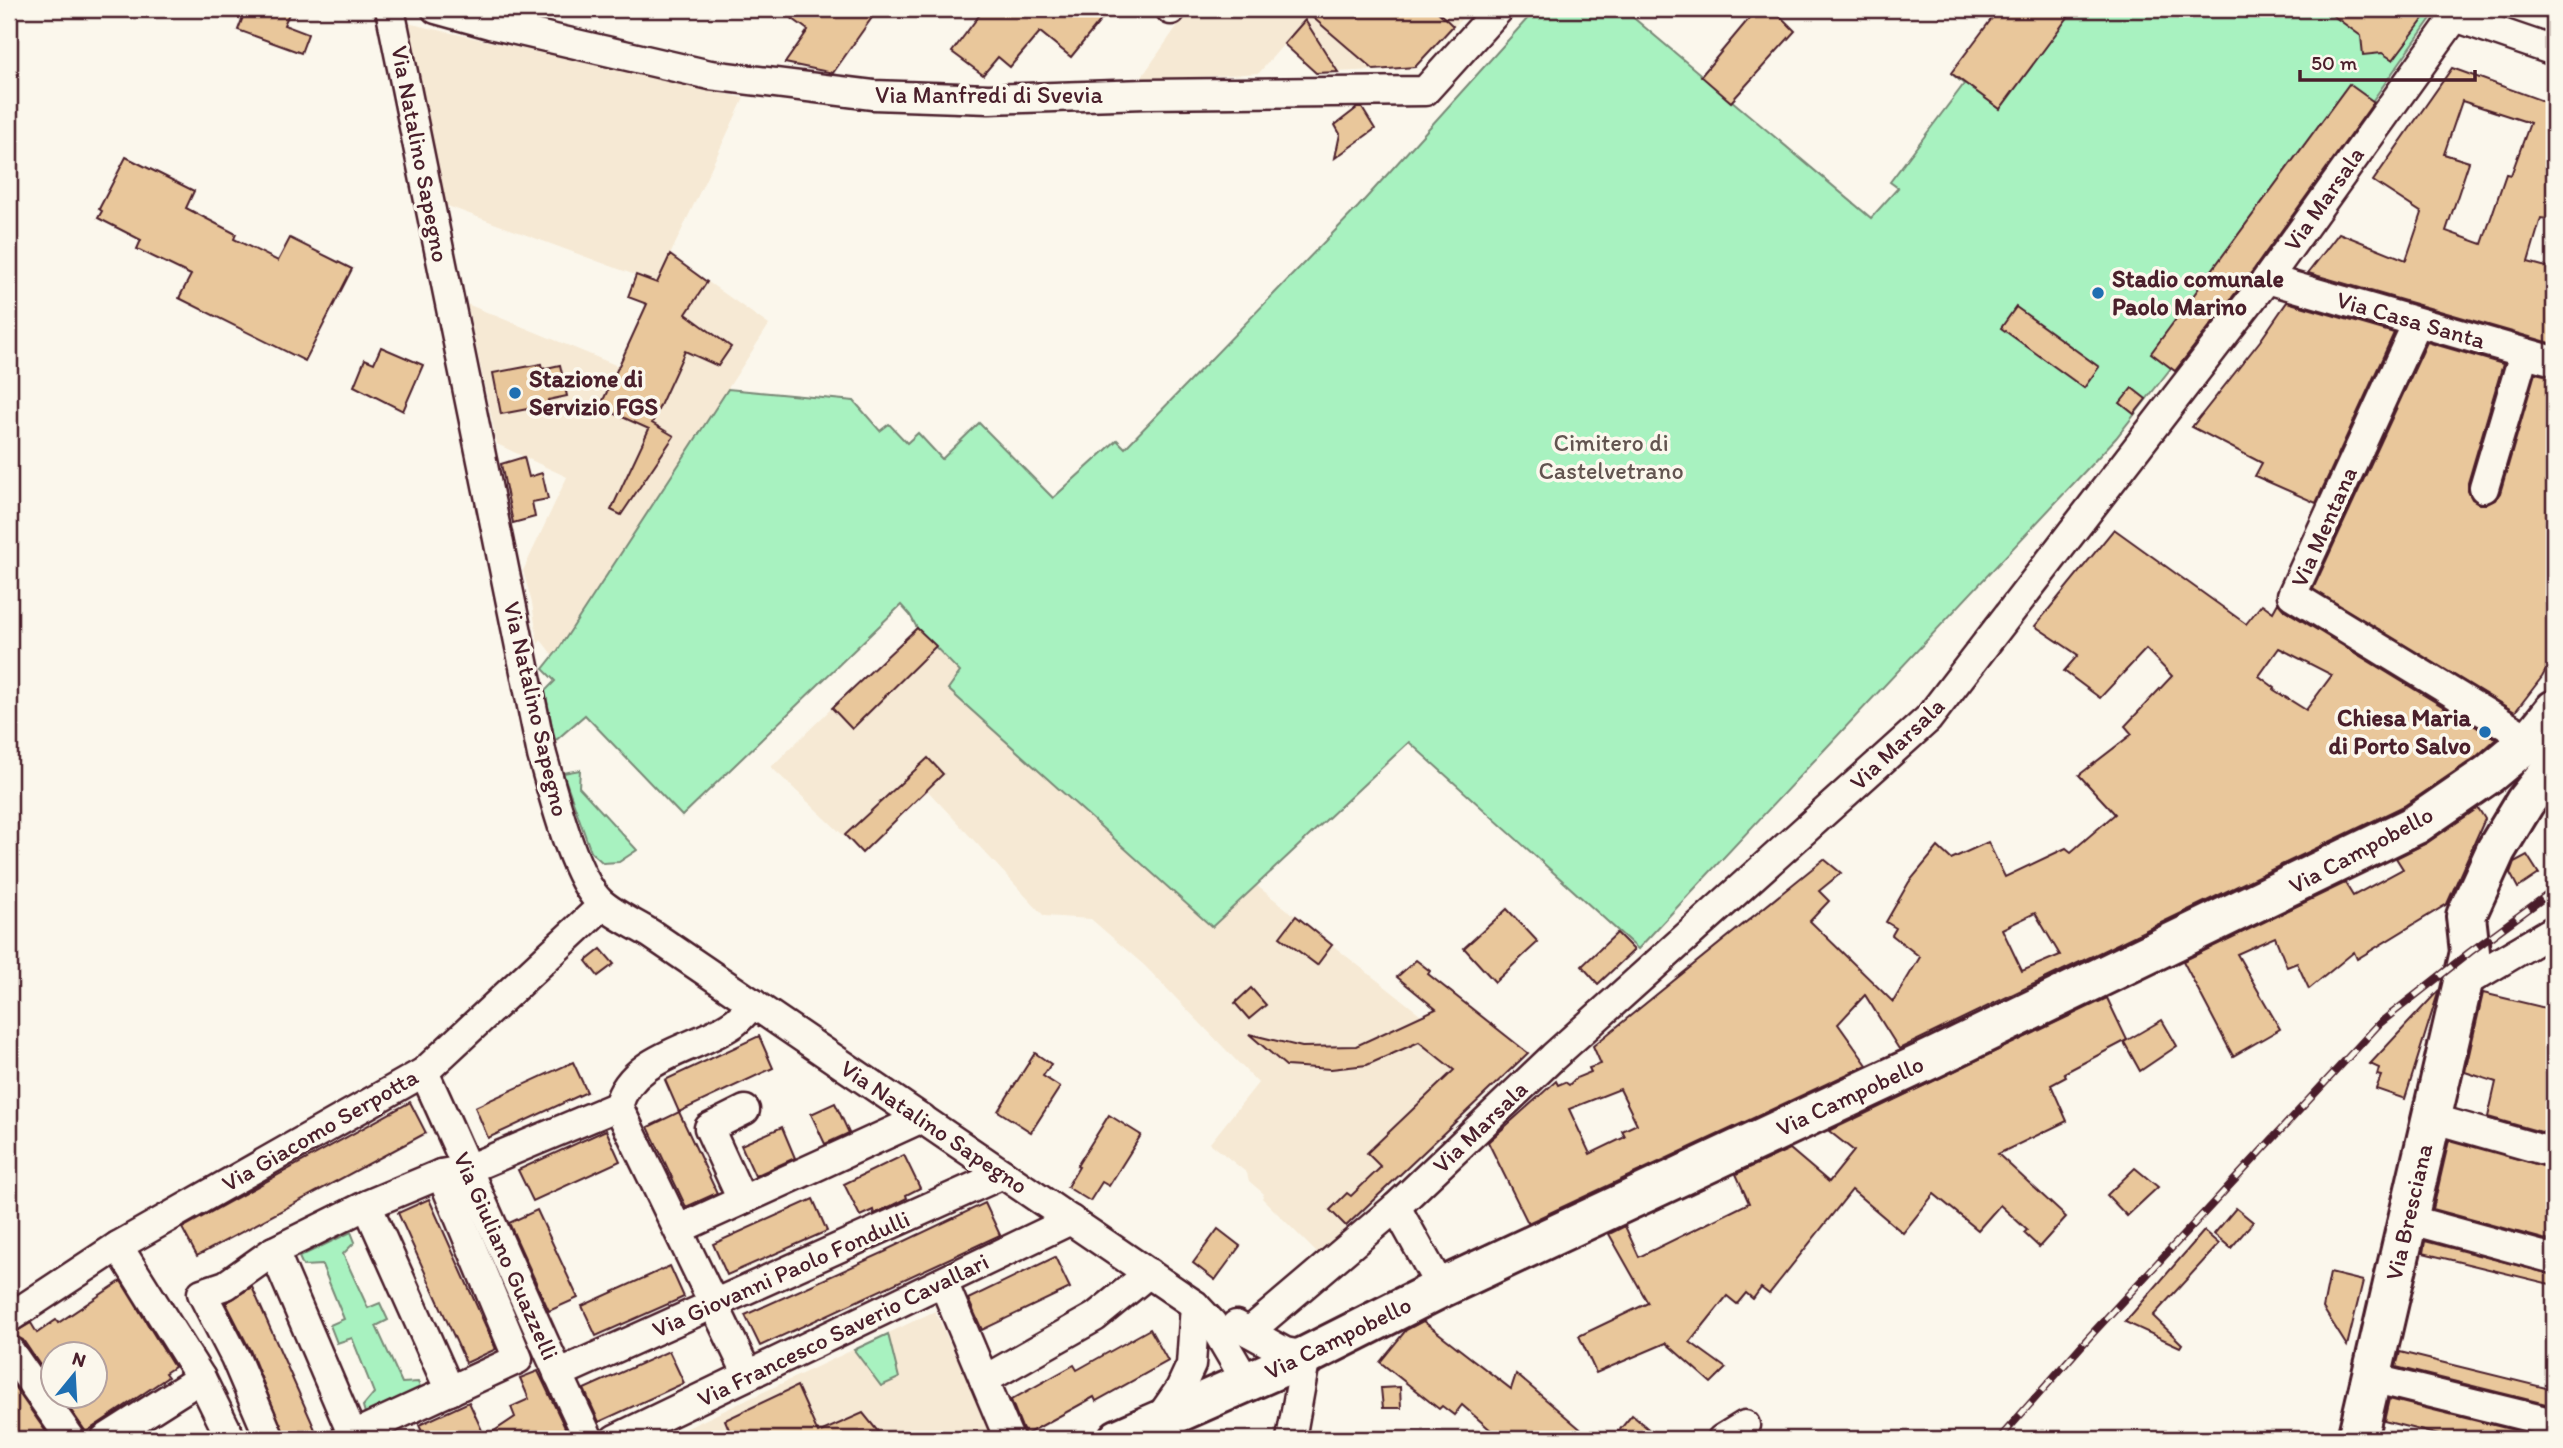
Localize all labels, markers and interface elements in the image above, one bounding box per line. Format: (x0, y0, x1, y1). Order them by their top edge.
scale bar (2300, 38, 2476, 82)
street label: Via Natalino Sapegno (385, 43, 456, 265)
text: 50 m (2311, 50, 2358, 75)
street label: Via Manfredi di Svevia (875, 80, 1103, 109)
street label: Via Marsala (2277, 141, 2370, 256)
place label: Stadio comunale Paolo Marino (2112, 264, 2284, 321)
street label: Via Casa Santa (2333, 284, 2489, 355)
marker: Stadio comunale Paolo Marino (2090, 285, 2106, 301)
place label: Stazione di Servizio FGS (529, 364, 658, 421)
marker: Stazione di Servizio FGS (507, 385, 523, 401)
park label: Cimitero di Castelvetrano (1538, 428, 1684, 485)
street label: Via Mentana (2284, 462, 2363, 592)
street label: Via Natalino Sapegno (498, 598, 575, 819)
street label: Via Marsala (1843, 691, 1950, 796)
place label: Chiesa Maria di Porto Salvo (2329, 703, 2472, 760)
marker: Chiesa Maria di Porto Salvo (2477, 724, 2493, 740)
street label: Via Campobello (2284, 799, 2438, 900)
street label: Via Campobello (1771, 1049, 1928, 1142)
street label: Via Natalino Sapegno (835, 1053, 1034, 1200)
street label: Via Giacomo Serpotta (216, 1061, 424, 1198)
street label: Via Marsala (1426, 1074, 1533, 1179)
street label: Via Bresciana (2379, 1140, 2438, 1283)
street label: Via Giuliano Guazzelli (447, 1147, 565, 1364)
street label: Via Giovanni Paolo Fondulli (648, 1204, 914, 1343)
street label: Via Francesco Saverio Cavallari (692, 1246, 993, 1413)
street label: Via Campobello (1260, 1290, 1416, 1386)
north arrow (38, 1340, 108, 1410)
text: N (69, 1346, 89, 1372)

